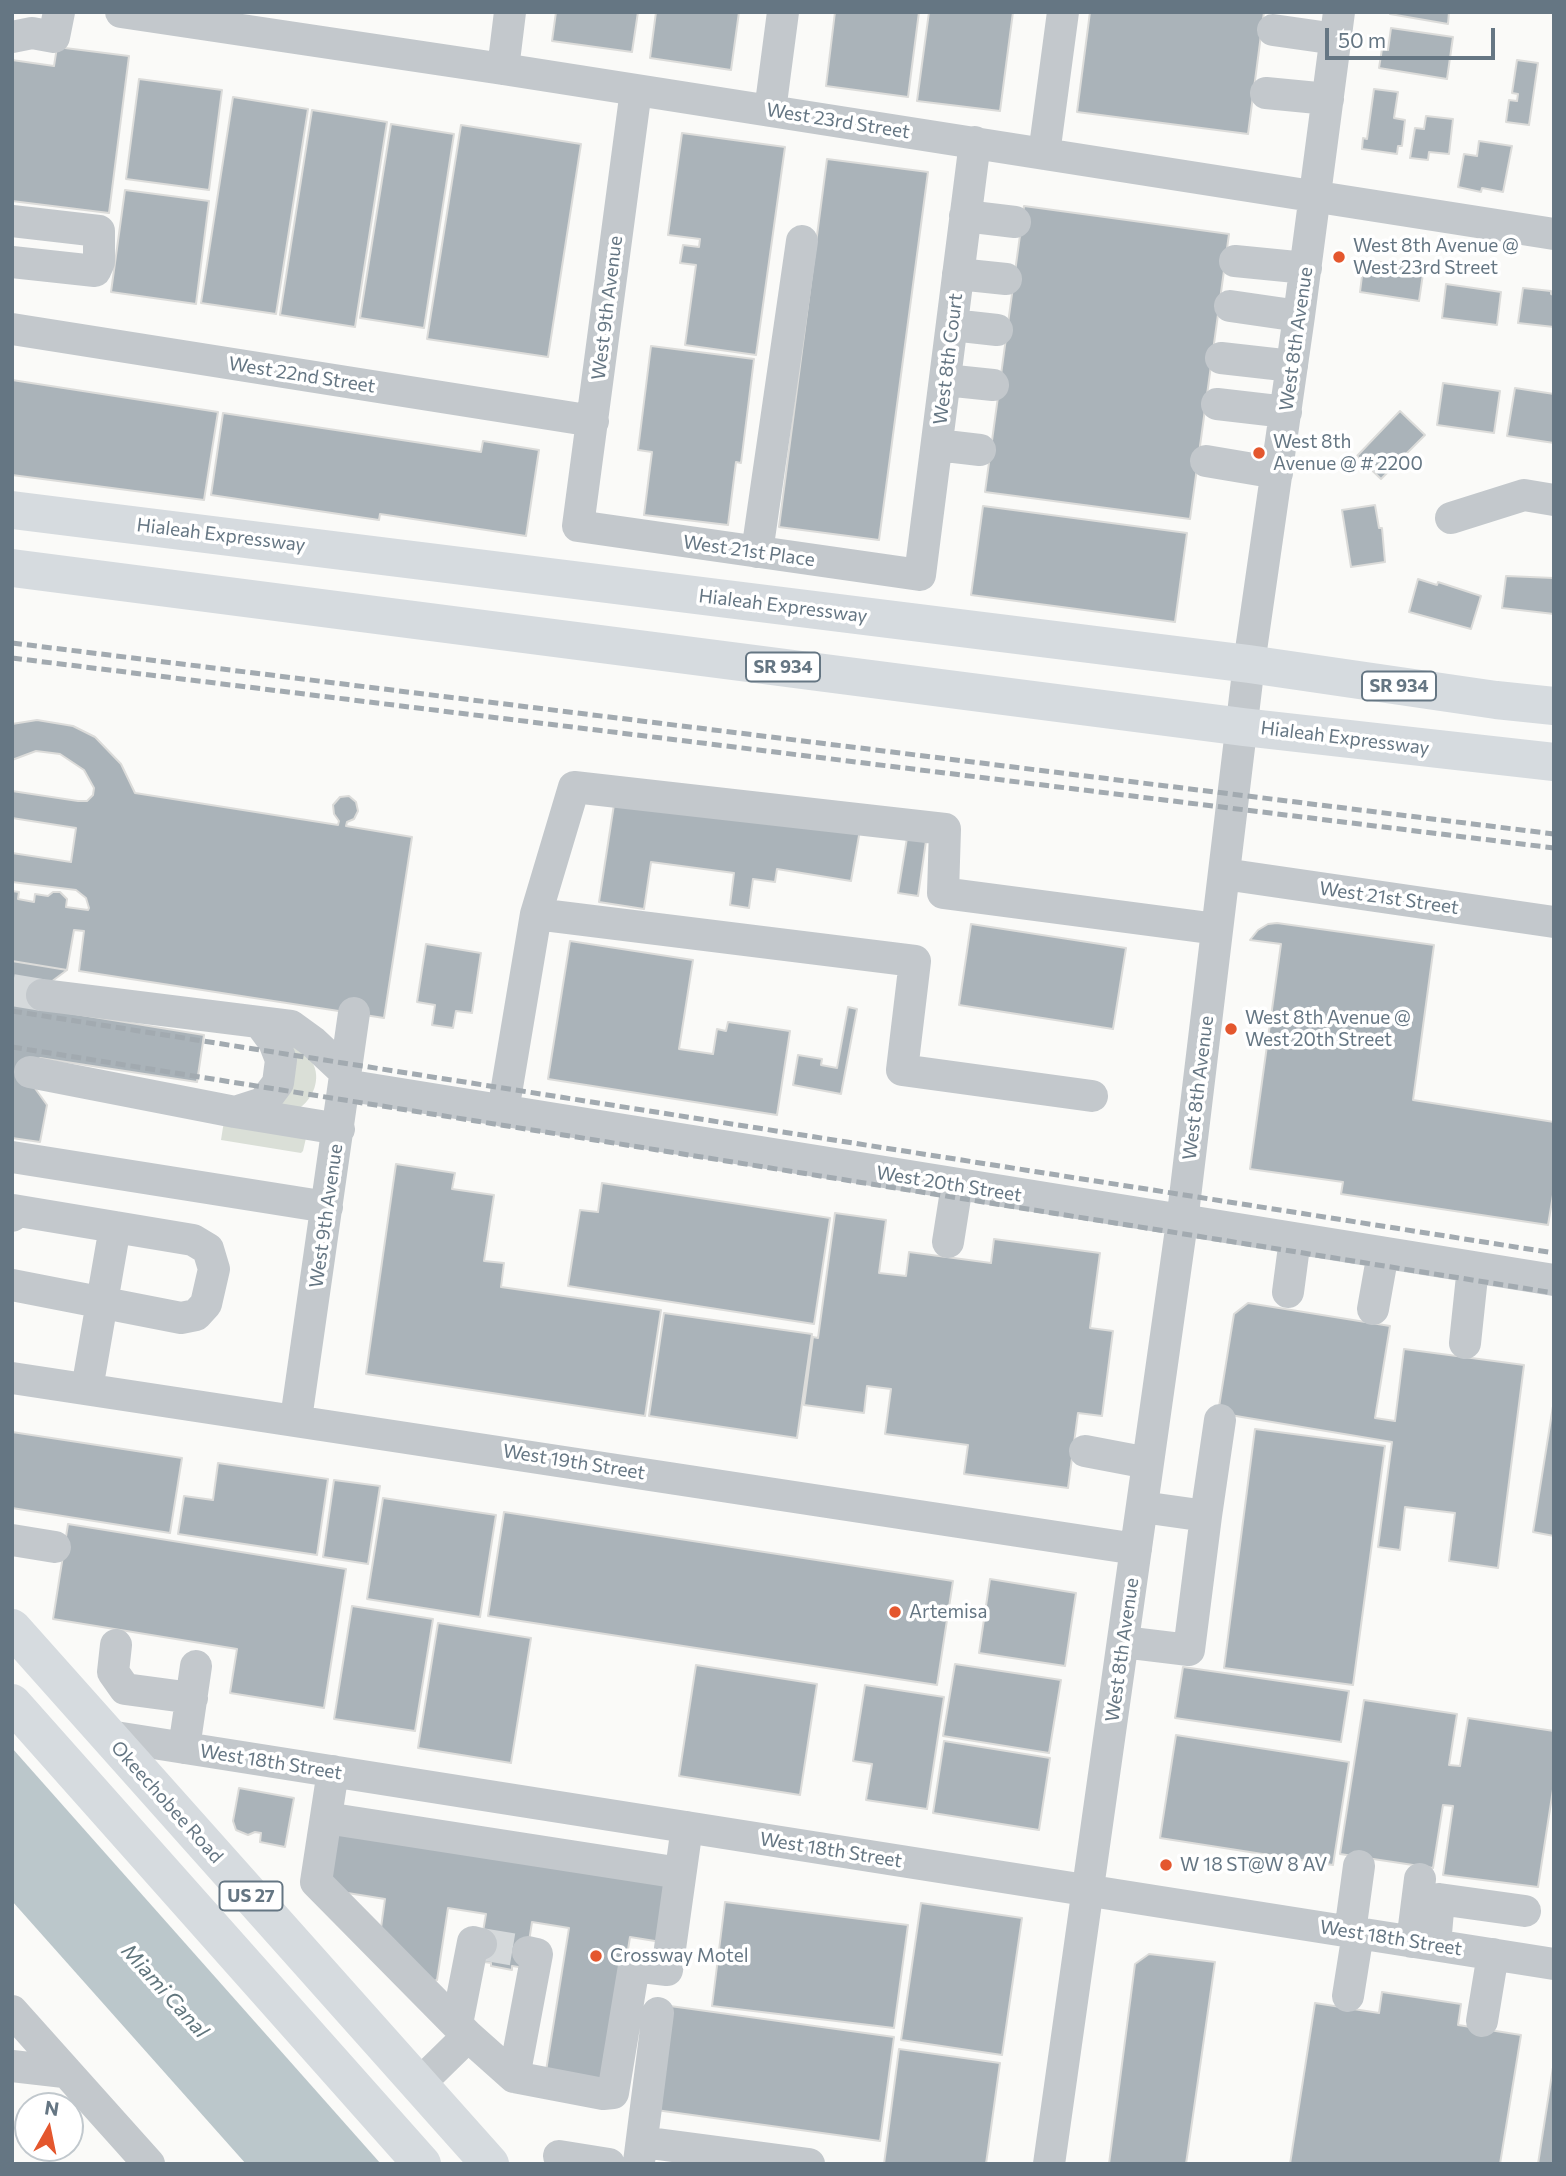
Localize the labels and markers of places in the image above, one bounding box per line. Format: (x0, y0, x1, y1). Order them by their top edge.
place label: West 8th Avenue @ West 23rd Street (1353, 235, 1519, 279)
marker: West 8th Avenue @ West 23rd Street (1331, 249, 1347, 265)
place label: West 8th Avenue @ # 2200 (1273, 431, 1423, 475)
marker: West 8th Avenue @ # 2200 (1251, 445, 1267, 461)
place label: West 8th Avenue @ West 20th Street (1245, 1007, 1411, 1051)
marker: West 8th Avenue @ West 20th Street (1223, 1021, 1239, 1037)
place label: Artemisa (909, 1601, 987, 1623)
marker: Artemisa (887, 1604, 903, 1620)
place label: W 18 ST@W 8 AV (1180, 1854, 1327, 1876)
marker: W 18 ST@W 8 AV (1158, 1857, 1174, 1873)
place label: Crossway Motel (610, 1945, 749, 1967)
marker: Crossway Motel (588, 1948, 604, 1964)

